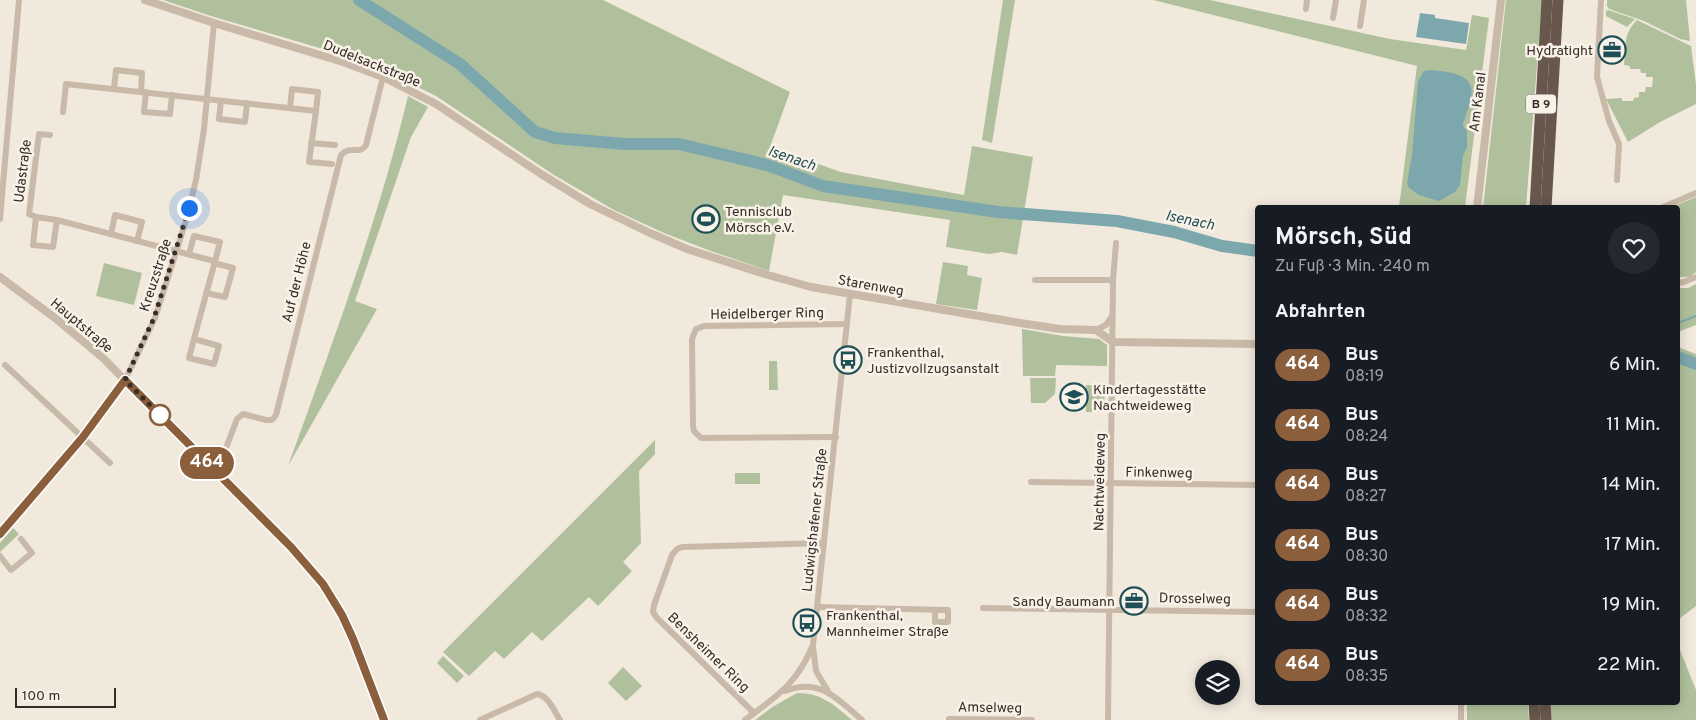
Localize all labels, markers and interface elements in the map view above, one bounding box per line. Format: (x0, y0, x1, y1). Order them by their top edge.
office icon: Hydratight (1597, 35, 1627, 65)
street label: Dudelsackstraße (320, 37, 423, 92)
place label: Hydratight (1526, 43, 1593, 60)
street label: Am Kanal (1466, 71, 1491, 133)
road number: B 9 (1526, 95, 1556, 114)
street label: Udastraße (11, 138, 36, 204)
water label: Isenach (765, 142, 818, 176)
your location (177, 196, 202, 221)
sports icon: Tennisclub Mörsch e.V. (691, 204, 721, 234)
place label: Tennisclub Mörsch e.V. (725, 204, 794, 237)
water label: Isenach (1164, 207, 1216, 236)
button: heart (1608, 222, 1660, 274)
text: Mörsch, Süd (1275, 223, 1412, 253)
street label: Kreuzstraße (137, 237, 176, 314)
street label: Auf der Höhe (279, 240, 316, 325)
text: Zu Fuß · 3 Min. · 240 m (1275, 257, 1430, 277)
street label: Starenweg (836, 272, 905, 301)
street label: Hauptstraße (46, 295, 116, 357)
text: Abfahrten (1275, 300, 1365, 324)
street label: Heidelberger Ring (710, 305, 824, 324)
text: Bus (1345, 343, 1379, 367)
bus stop icon: Frankenthal, Justizvollzugsanstalt (833, 345, 863, 375)
place label: Frankenthal, Justizvollzugsanstalt (867, 345, 999, 378)
text: 464 (1285, 353, 1320, 376)
text: 6 Min. (1609, 353, 1660, 377)
text: 08:19 (1345, 367, 1384, 387)
school or university icon: Kindertagesstätte Nachtweideweg (1059, 382, 1089, 412)
place label: Kindertagesstätte Nachtweideweg (1093, 382, 1206, 415)
text: Bus (1345, 403, 1379, 427)
unlabelled marker (149, 404, 171, 426)
text: 464 (1285, 413, 1320, 436)
text: 11 Min. (1606, 413, 1660, 437)
text: 08:24 (1345, 427, 1388, 447)
street label: Nachtweideweg (1091, 433, 1110, 531)
line badge: 464 (178, 447, 236, 479)
street label: Ludwigshafener Straße (800, 448, 831, 593)
text: 464 (190, 451, 224, 474)
text: Bus (1345, 463, 1379, 487)
street label: Finkenweg (1125, 464, 1193, 483)
text: 464 (1285, 473, 1320, 496)
text: 14 Min. (1602, 473, 1660, 497)
text: 08:27 (1345, 487, 1387, 507)
text: Bus (1345, 523, 1379, 547)
text: 464 (1285, 533, 1320, 556)
text: 17 Min. (1604, 533, 1660, 557)
text: 08:30 (1345, 547, 1388, 567)
text: Bus (1345, 583, 1379, 607)
office icon: Sandy Baumann (1119, 586, 1149, 616)
street label: Drosselweg (1159, 590, 1231, 609)
text: 464 (1285, 593, 1320, 616)
text: 19 Min. (1602, 593, 1660, 617)
place label: Sandy Baumann (1012, 594, 1115, 611)
text: 08:32 (1345, 607, 1388, 627)
bus stop icon: Frankenthal, Mannheimer Straße (792, 608, 822, 638)
place label: Frankenthal, Mannheimer Straße (826, 608, 949, 641)
street label: Bensheimer Ring (663, 609, 753, 697)
text: Bus (1345, 643, 1379, 667)
text: 464 (1285, 653, 1320, 676)
text: 22 Min. (1597, 653, 1660, 677)
map controls (1195, 660, 1240, 705)
button: layers (1195, 660, 1240, 705)
text: 08:35 (1345, 667, 1388, 687)
scale bar (15, 685, 116, 708)
text: 100 m (22, 688, 60, 705)
street label: Amselweg (958, 699, 1022, 718)

